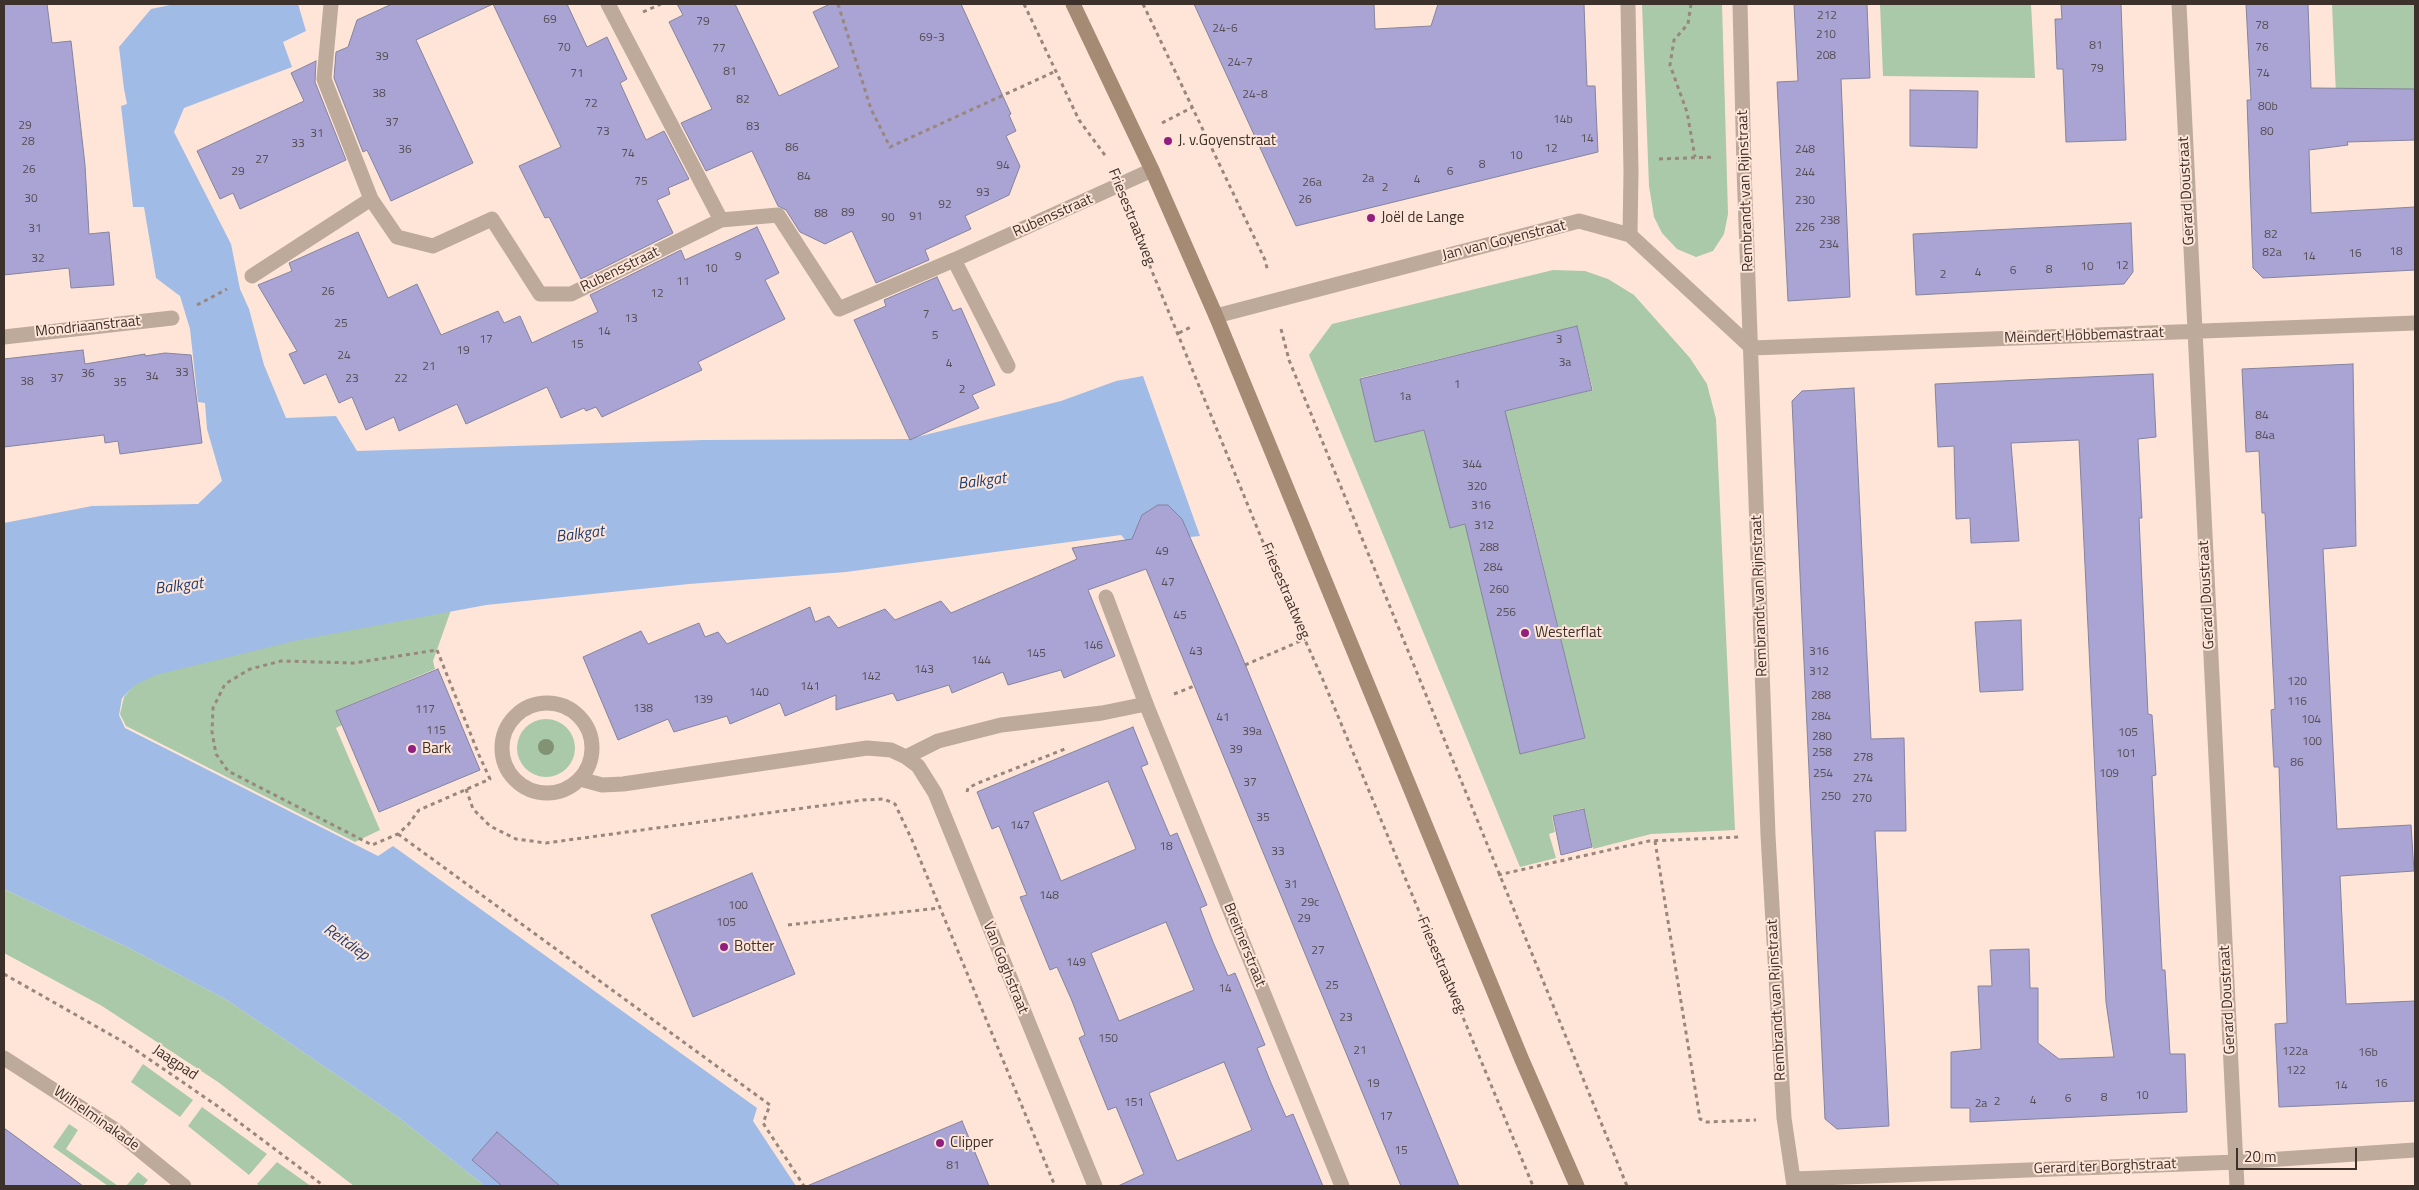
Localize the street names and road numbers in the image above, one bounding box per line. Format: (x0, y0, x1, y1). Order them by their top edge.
street label: Rembrandt van Rijnstraat (1734, 110, 1758, 272)
street label: Gerard Doustraat (2175, 136, 2199, 246)
street label: Friesestraatweg (1103, 166, 1159, 268)
street label: Rubensstraat (1010, 190, 1096, 242)
street label: Jan van Goyenstraat (1440, 217, 1568, 265)
street label: Rubensstraat (578, 243, 662, 297)
street label: Mondriaanstraat (34, 313, 142, 341)
street label: Meindert Hobbemastraat (2004, 324, 2164, 348)
street label: Rembrandt van Rijnstraat (1748, 515, 1772, 677)
street label: Friesestraatweg (1257, 540, 1313, 642)
street label: Gerard Doustraat (2195, 540, 2219, 650)
street label: Breitnerstraat (1219, 900, 1269, 990)
street label: Friesestraatweg (1413, 914, 1469, 1016)
street label: Van Goghstraat (978, 919, 1032, 1017)
street label: Rembrandt van Rijnstraat (1764, 919, 1790, 1081)
street label: Gerard Doustraat (2216, 945, 2240, 1055)
street label: Jaagpad (149, 1041, 201, 1085)
street label: Wilhelminakade (50, 1083, 142, 1155)
street label: Gerard ter Borghstraat (2033, 1156, 2177, 1178)

